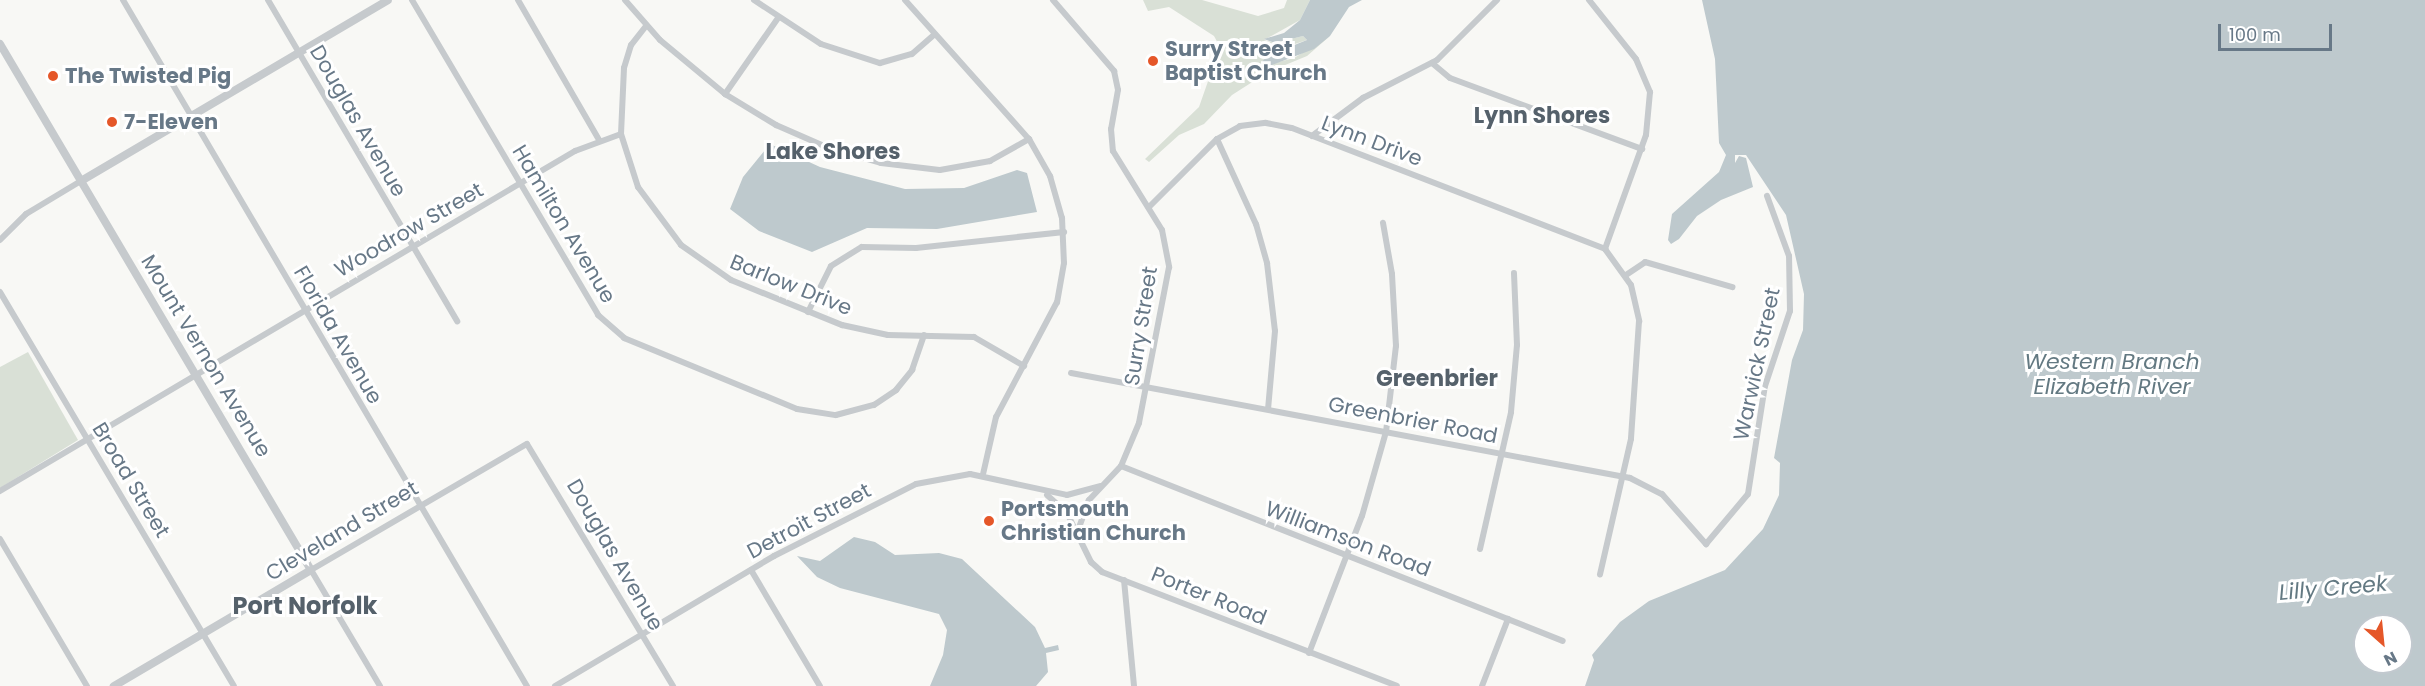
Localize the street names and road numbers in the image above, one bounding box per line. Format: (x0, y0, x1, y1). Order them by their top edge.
street label: Douglas Avenue (304, 41, 412, 201)
street label: Lynn Drive (1318, 110, 1426, 172)
street label: Hamilton Avenue (507, 141, 621, 307)
street label: Woodrow Street (330, 177, 488, 283)
street label: Barlow Drive (726, 249, 856, 321)
street label: Mount Vernon Avenue (136, 250, 276, 462)
street label: Florida Avenue (288, 262, 388, 408)
street label: Surry Street (1119, 265, 1163, 387)
street label: Warwick Street (1729, 285, 1785, 443)
street label: Greenbrier Road (1326, 391, 1500, 449)
street label: Broad Street (87, 418, 175, 542)
street label: Douglas Avenue (561, 475, 669, 635)
street label: Cleveland Street (261, 476, 423, 586)
street label: Detroit Street (743, 478, 875, 564)
street label: Williamson Road (1262, 496, 1434, 582)
street label: Porter Road (1148, 561, 1270, 631)

